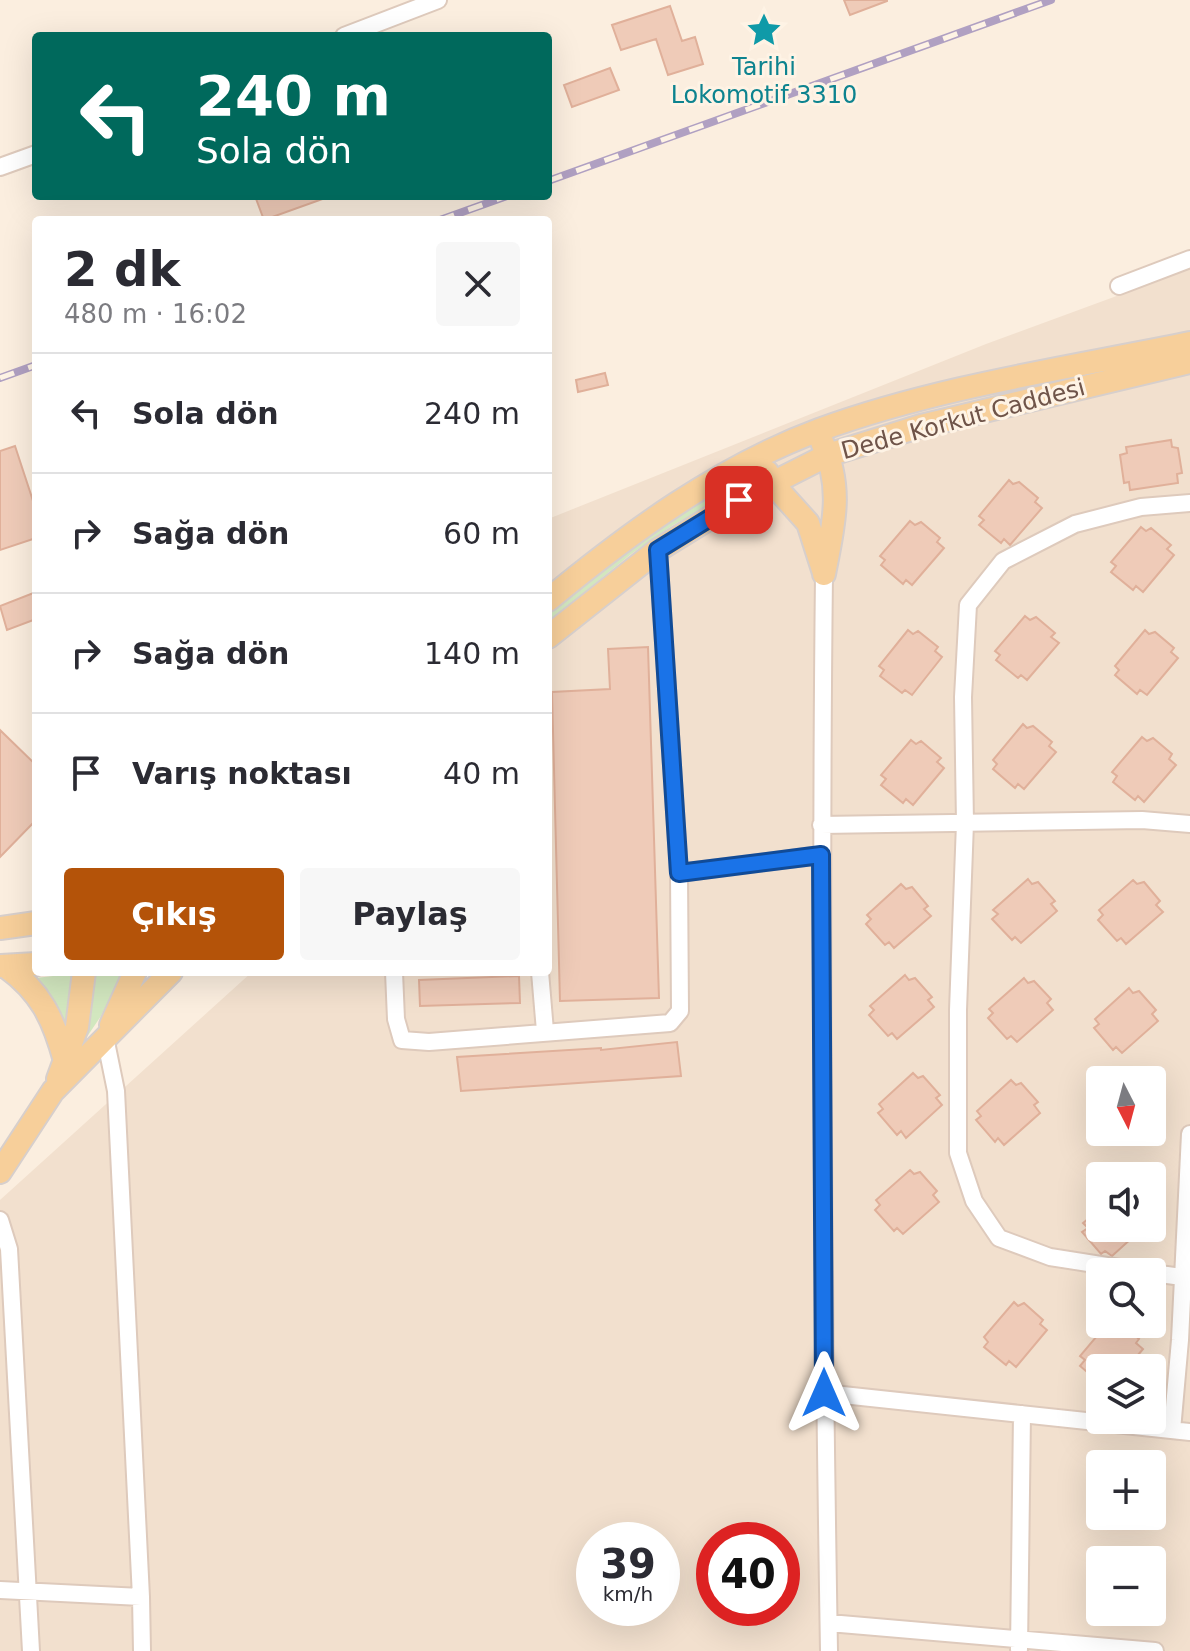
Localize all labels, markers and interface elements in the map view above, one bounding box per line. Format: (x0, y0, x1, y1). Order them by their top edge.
place icon: Tarihi Lokomotif 3310 (745, 11, 783, 49)
place label: Tarihi Lokomotif 3310 (671, 53, 857, 109)
text: 240 m (196, 63, 391, 128)
icon: left (64, 64, 168, 168)
text: Sola dön (196, 130, 352, 171)
text: 2 dk (64, 241, 180, 297)
button: close (436, 242, 520, 326)
text: 480 m · 16:02 (64, 299, 247, 329)
street label: Dede Korkut Caddesi (838, 373, 1088, 465)
icon: left (64, 391, 108, 435)
text: Sola dön (132, 396, 279, 431)
text: 240 m (424, 396, 520, 431)
pin (705, 466, 773, 534)
icon: arrive (717, 478, 761, 522)
icon: right (64, 511, 108, 555)
text: Sağa dön (132, 516, 289, 551)
text: 60 m (443, 516, 520, 551)
icon: right (64, 631, 108, 675)
text: Sağa dön (132, 636, 289, 671)
text: 140 m (424, 636, 520, 671)
icon: arrive (64, 751, 108, 795)
text: Varış noktası (132, 756, 352, 791)
text: 40 m (443, 756, 520, 791)
button: Çıkış (64, 868, 284, 960)
button: Paylaş (300, 868, 520, 960)
north arrow (1086, 1066, 1166, 1146)
map controls (1086, 1066, 1166, 1626)
button: sound (1086, 1162, 1166, 1242)
button: search (1086, 1258, 1166, 1338)
position arrow (782, 1351, 866, 1435)
button: layers (1086, 1354, 1166, 1434)
button: + (1086, 1450, 1166, 1530)
speed limit sign: 40 (696, 1522, 800, 1626)
text: 39 (600, 1541, 656, 1587)
button: − (1086, 1546, 1166, 1626)
text: km/h (603, 1582, 653, 1606)

